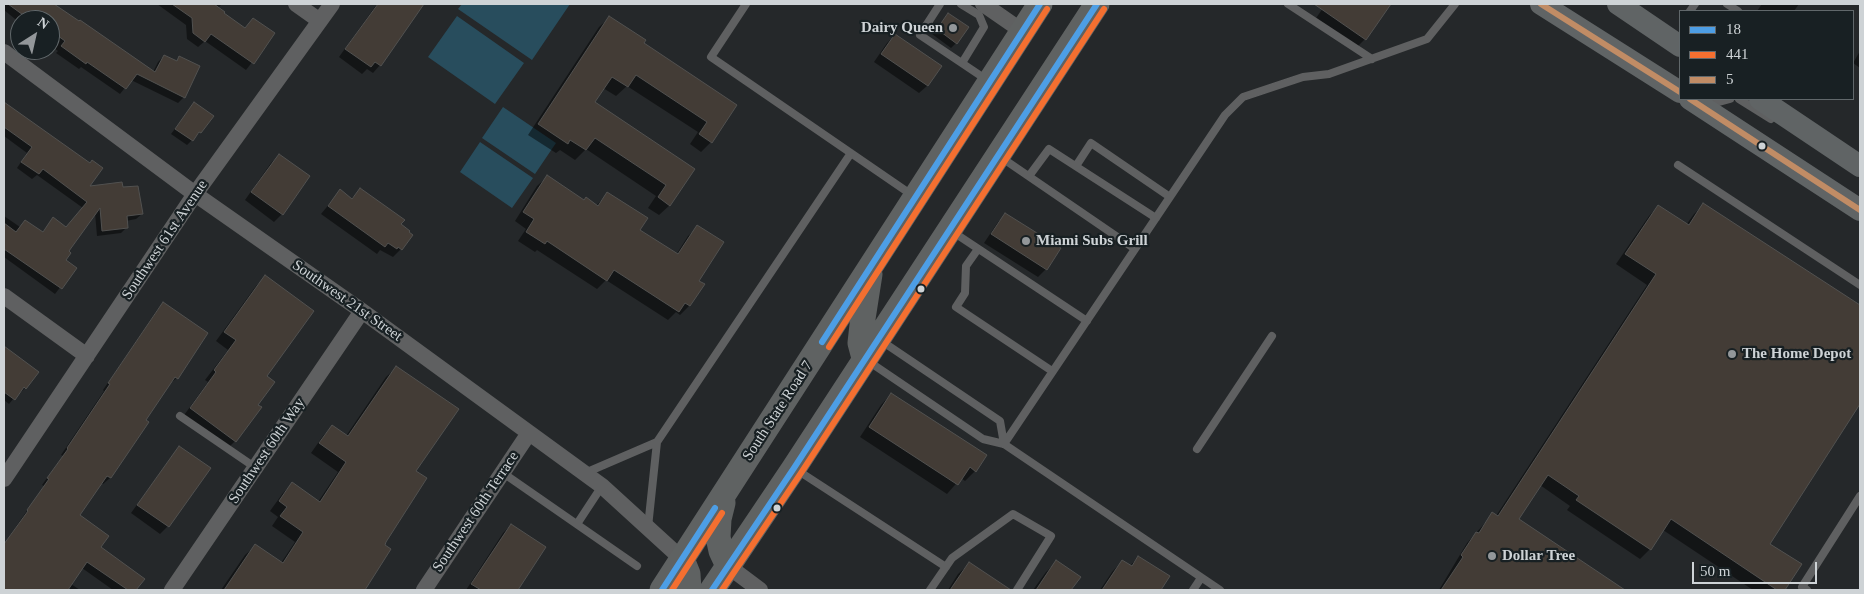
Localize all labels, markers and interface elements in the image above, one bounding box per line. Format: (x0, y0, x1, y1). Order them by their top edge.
north arrow (10, 10, 60, 60)
legend (1679, 10, 1854, 100)
text: N (35, 14, 52, 32)
place label: Dairy Queen (861, 19, 943, 37)
text: 18 (1726, 21, 1741, 37)
marker: Dairy Queen (947, 22, 959, 34)
text: 441 (1726, 46, 1749, 62)
text: 5 (1726, 71, 1734, 87)
unlabelled marker (1757, 141, 1767, 151)
street label: Southwest 61st Avenue (118, 177, 212, 303)
place label: Miami Subs Grill (1036, 232, 1148, 250)
marker: Miami Subs Grill (1020, 235, 1032, 247)
street label: Southwest 21st Street (289, 256, 405, 346)
unlabelled marker (916, 284, 926, 294)
place label: The Home Depot (1742, 345, 1851, 363)
marker: The Home Depot (1726, 348, 1738, 360)
street label: South State Road 7 (739, 358, 817, 464)
street label: Southwest 60th Way (225, 395, 309, 507)
street label: Southwest 60th Terrace (429, 448, 523, 576)
unlabelled marker (772, 503, 782, 513)
place label: Dollar Tree (1502, 547, 1575, 565)
marker: Dollar Tree (1486, 550, 1498, 562)
scale bar (1694, 552, 1819, 584)
text: 50 m (1700, 563, 1730, 579)

